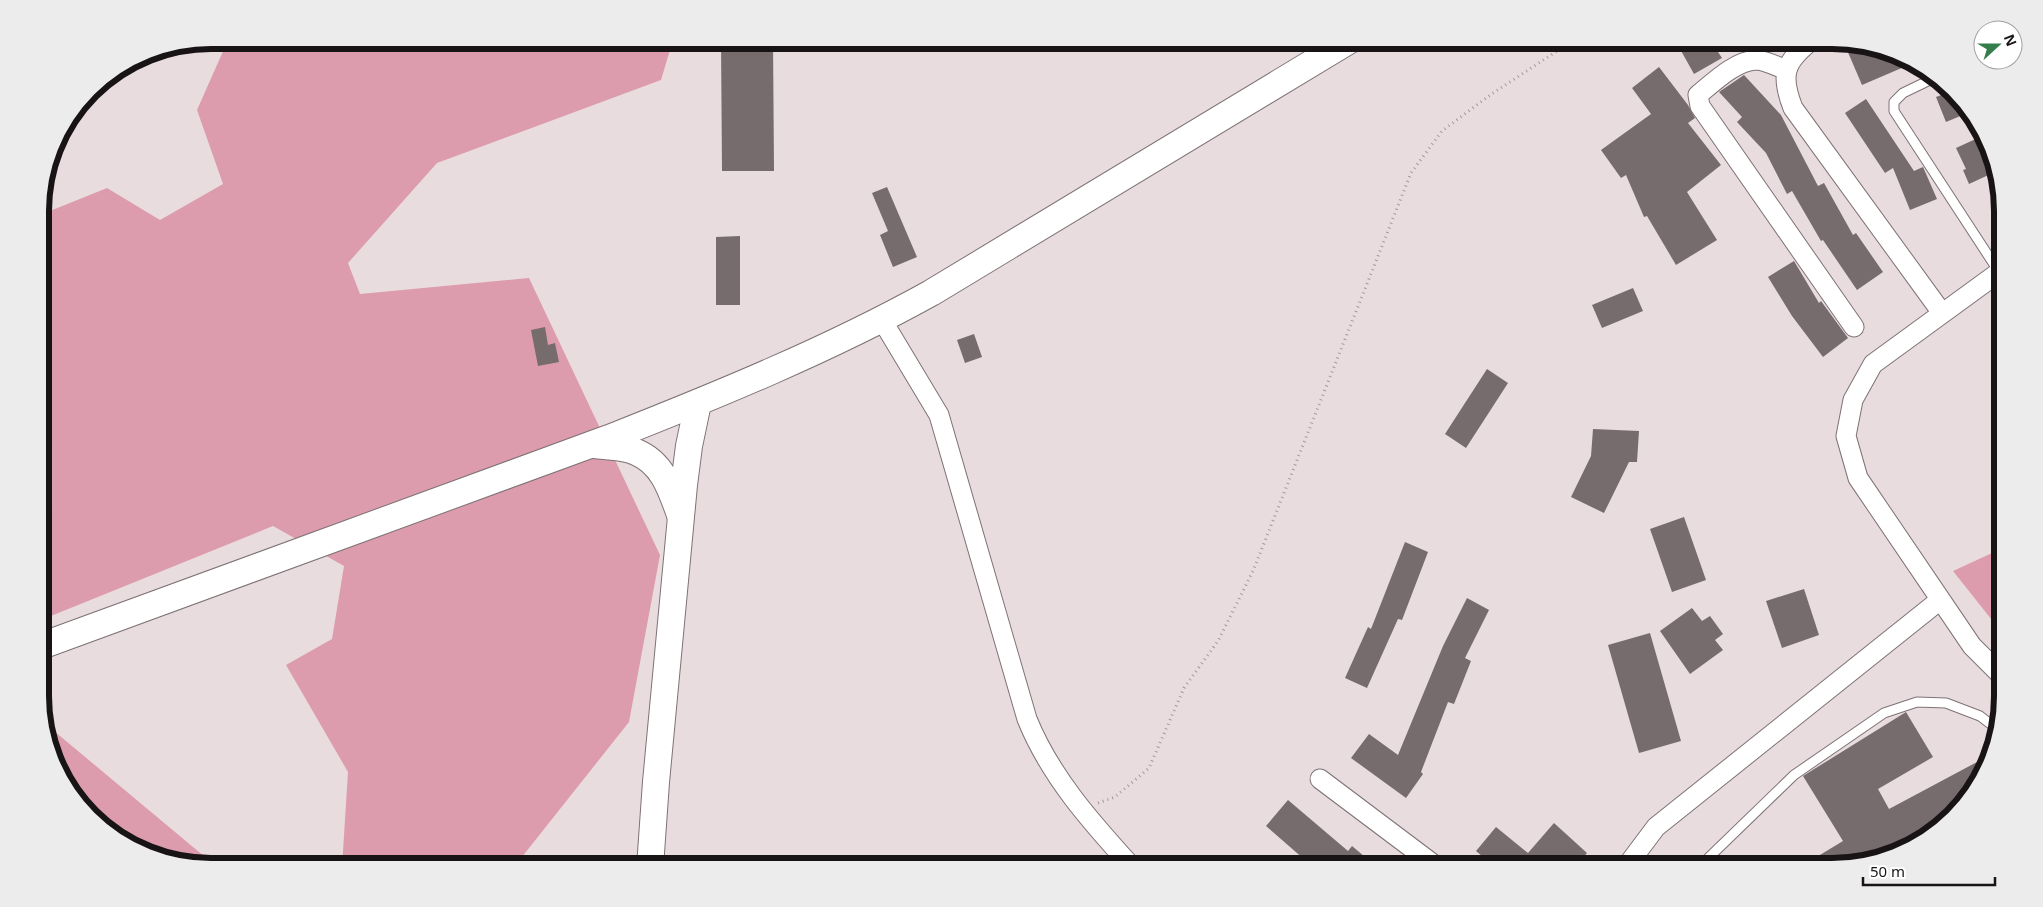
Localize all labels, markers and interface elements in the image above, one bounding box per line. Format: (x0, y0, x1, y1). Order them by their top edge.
north arrow (1973, 20, 2023, 70)
text: N (2000, 31, 2022, 49)
scale bar (1863, 854, 1996, 886)
text: 50 m (1870, 861, 1905, 881)

